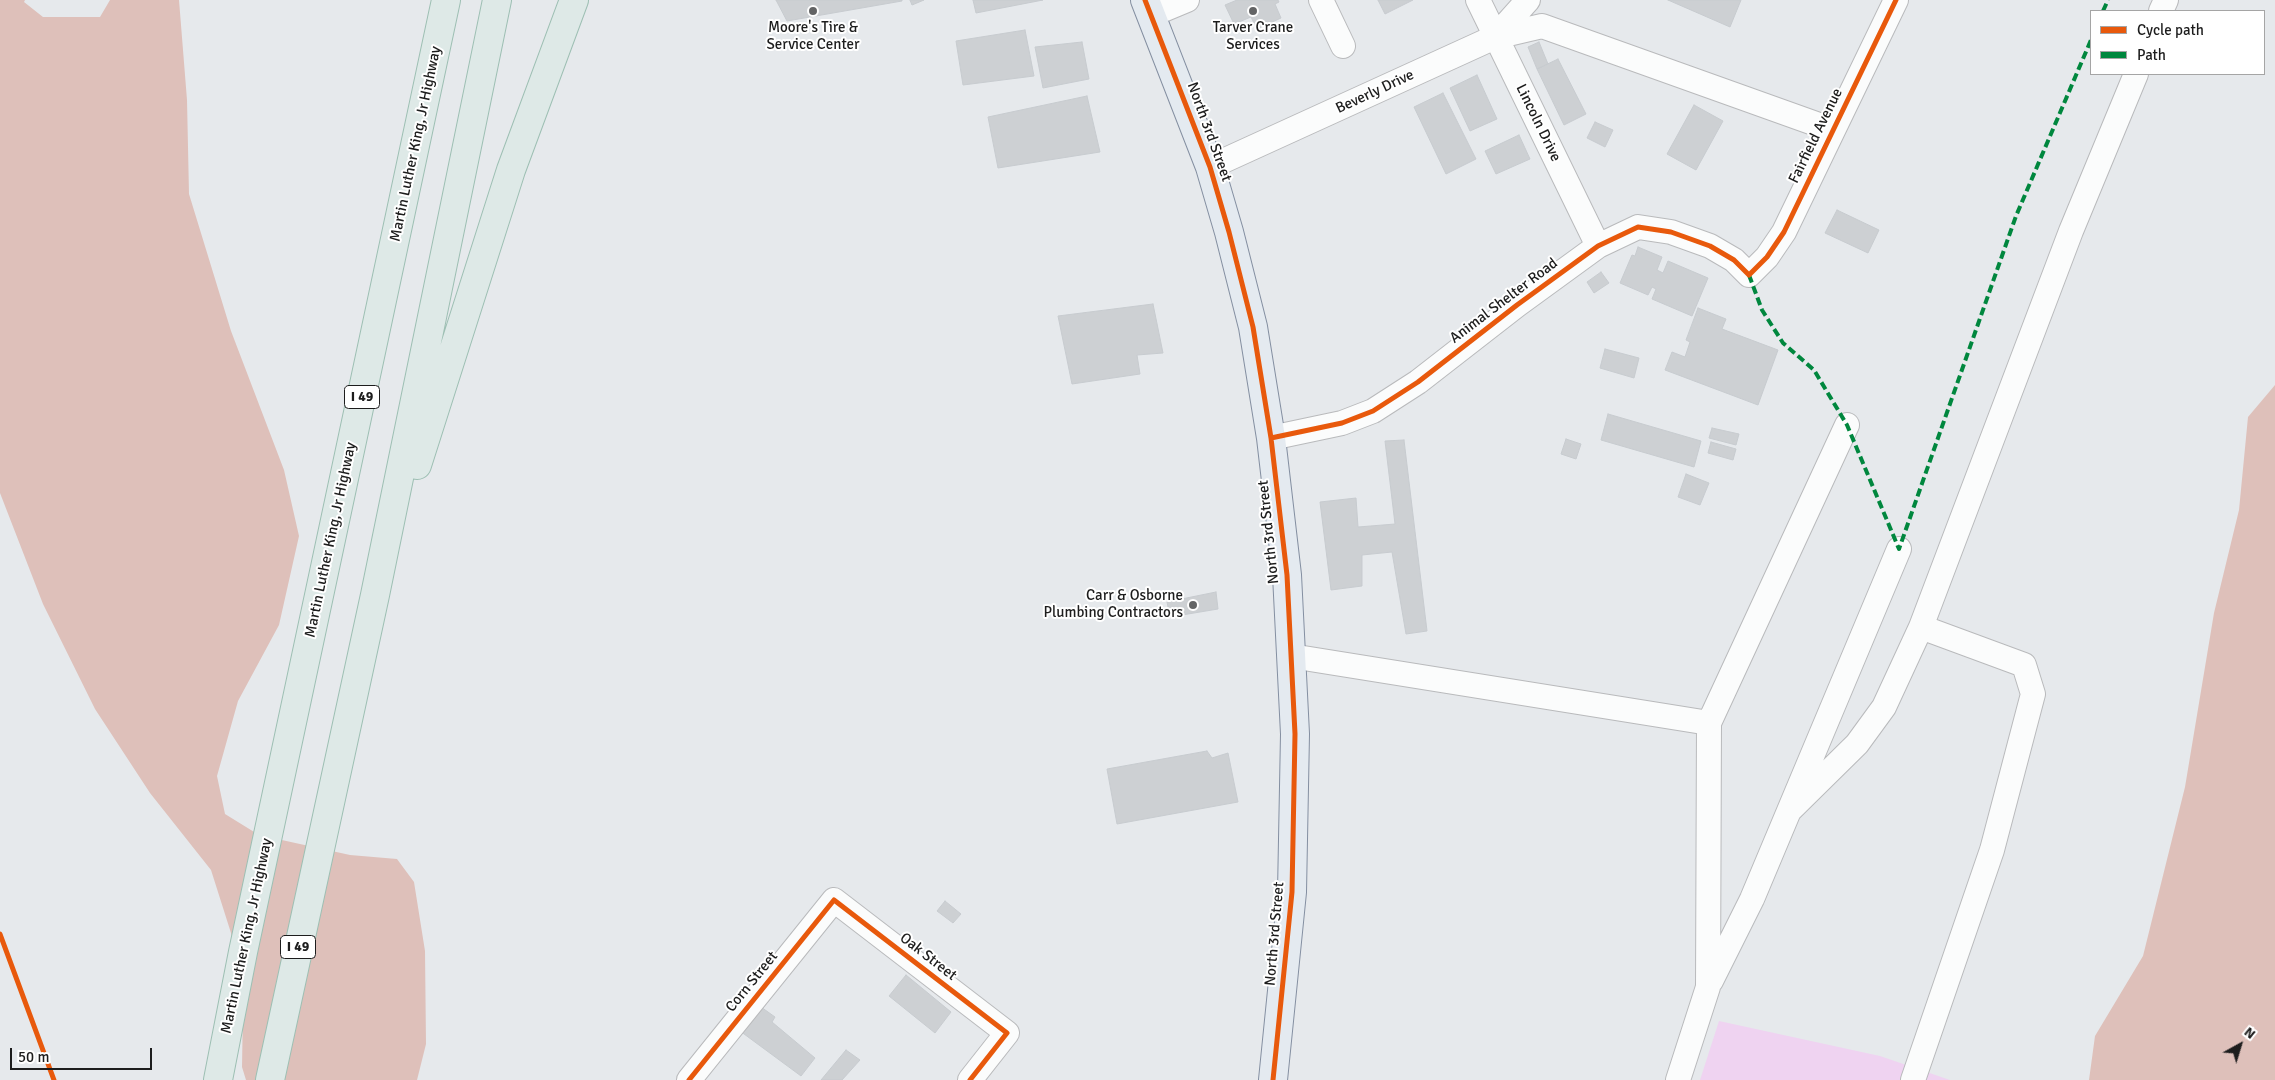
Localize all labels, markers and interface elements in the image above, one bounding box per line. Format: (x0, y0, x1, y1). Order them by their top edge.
marker: Moore's Tire & Service Center (807, 5, 819, 17)
marker: Tarver Crane Services (1247, 5, 1259, 17)
legend (2090, 10, 2265, 75)
place label: Moore's Tire & Service Center (766, 19, 860, 54)
place label: Tarver Crane Services (1213, 19, 1293, 54)
text: Cycle path (2137, 21, 2204, 39)
street label: Martin Luther King, Jr Highway (387, 45, 445, 243)
text: Path (2137, 46, 2166, 64)
street label: Beverly Drive (1333, 66, 1417, 118)
street label: North 3rd Street (1183, 80, 1235, 184)
street label: Lincoln Drive (1511, 81, 1565, 165)
street label: Fairfield Avenue (1785, 85, 1847, 187)
street label: Animal Shelter Road (1447, 255, 1561, 347)
road number: I 49 (344, 386, 380, 408)
street label: Martin Luther King, Jr Highway (302, 441, 360, 639)
street label: North 3rd Street (1255, 479, 1283, 585)
place label: Carr & Osborne Plumbing Contractors (1044, 587, 1183, 622)
marker: Carr & Osborne Plumbing Contractors (1187, 599, 1199, 611)
street label: Martin Luther King, Jr Highway (218, 837, 276, 1035)
street label: North 3rd Street (1261, 881, 1289, 987)
street label: Oak Street (896, 929, 960, 985)
road number: I 49 (280, 936, 316, 959)
street label: Corn Street (722, 948, 782, 1016)
north arrow (2215, 1020, 2265, 1070)
text: N (2241, 1023, 2259, 1043)
scale bar (12, 1038, 155, 1070)
text: 50 m (18, 1048, 49, 1066)

